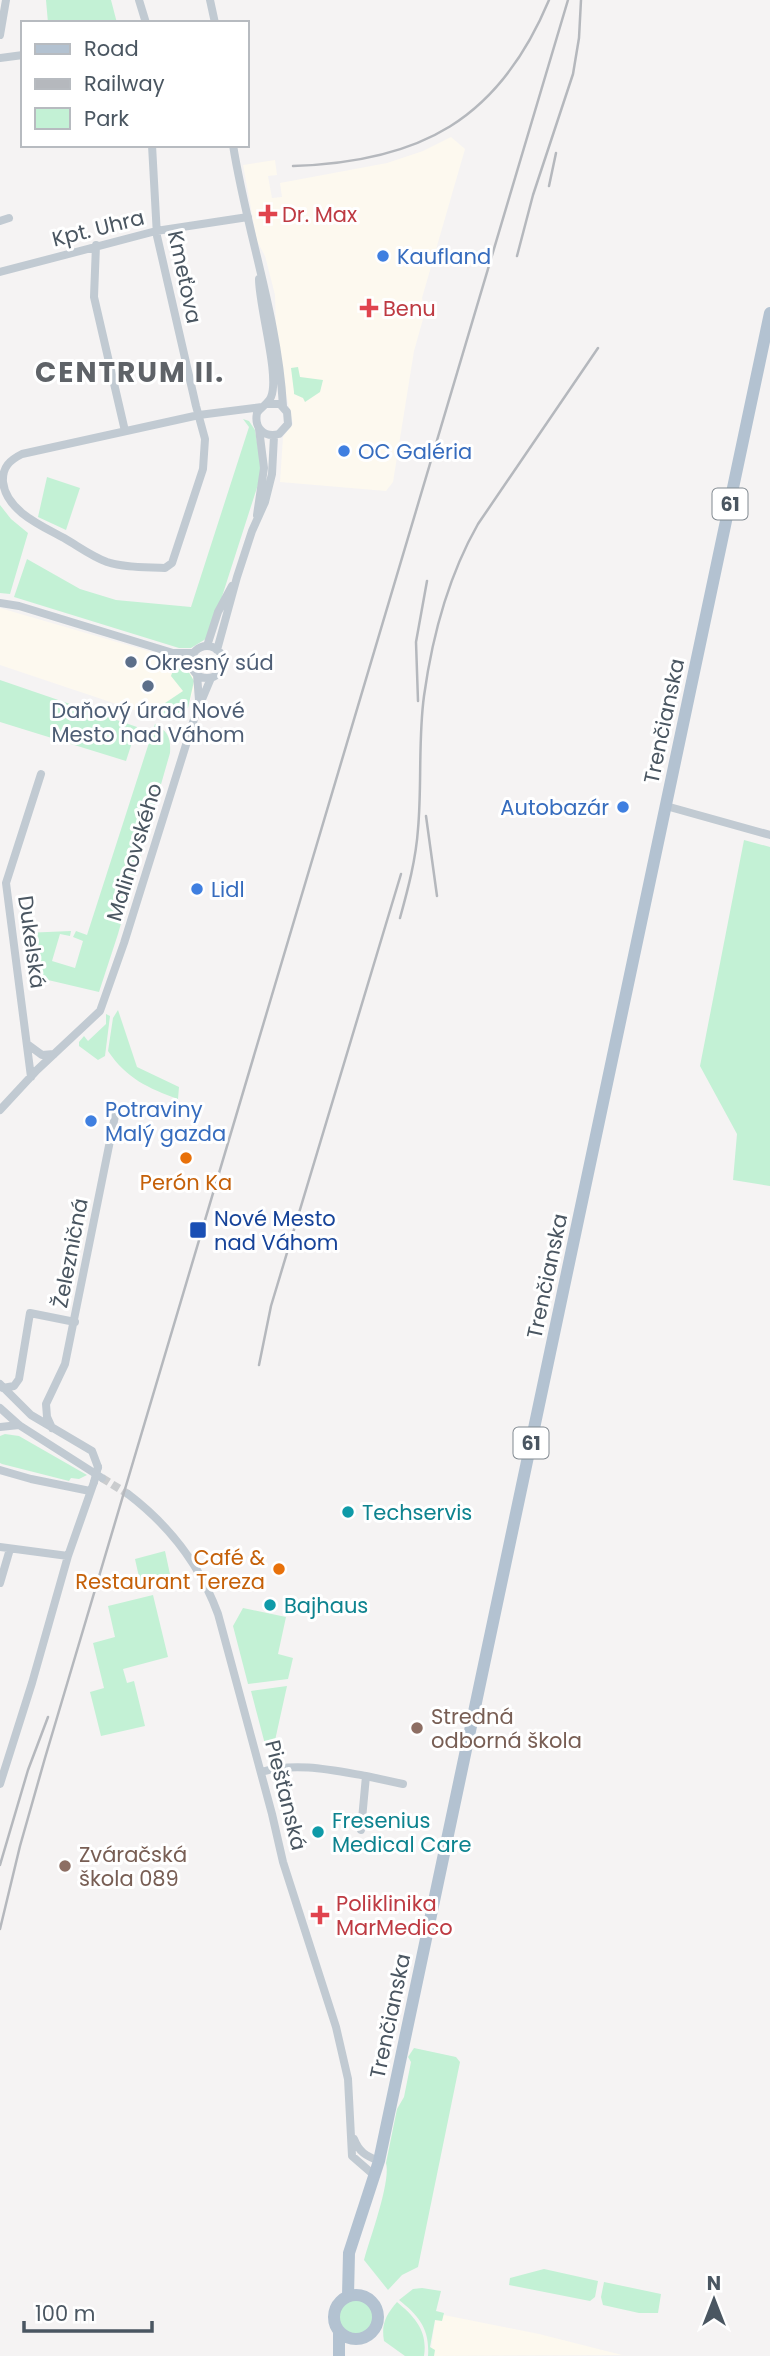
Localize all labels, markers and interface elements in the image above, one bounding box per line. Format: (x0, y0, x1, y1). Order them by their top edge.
legend (21, 21, 248, 147)
text: Road (84, 34, 139, 63)
text: Railway (84, 69, 165, 98)
text: Park (84, 104, 129, 133)
place label: Dr. Max (282, 200, 357, 229)
street label: Kpt. Uhra (49, 203, 147, 253)
marker: Dr. Max (260, 206, 276, 222)
street label: Kmeťova (161, 228, 209, 326)
place label: Kaufland (397, 242, 491, 271)
marker: Kaufland (375, 248, 391, 264)
place label: Benu (383, 294, 436, 323)
marker: Benu (361, 300, 377, 316)
district label: CENTRUM II. (35, 353, 225, 392)
place label: OC Galéria (358, 437, 472, 466)
marker: OC Galéria (336, 443, 352, 459)
road number: 61 (712, 489, 748, 520)
place label: Okresný súd (145, 648, 274, 677)
marker: Okresný súd (123, 654, 139, 670)
street label: Trenčianska (637, 656, 691, 786)
marker: Daňový úrad Nové Mesto nad Váhom (140, 678, 156, 694)
place label: Daňový úrad Nové Mesto nad Váhom (51, 696, 245, 749)
street label: Malinovského (99, 779, 169, 925)
place label: Autobazár (500, 793, 609, 822)
marker: Autobazár (615, 799, 631, 815)
place label: Lidl (211, 875, 245, 904)
marker: Lidl (189, 881, 205, 897)
street label: Dukelská (11, 894, 53, 990)
place label: Potraviny Malý gazda (105, 1095, 226, 1148)
marker: Potraviny Malý gazda (83, 1113, 99, 1129)
marker: Perón Ka (178, 1150, 194, 1166)
place label: Perón Ka (140, 1168, 232, 1197)
street label: Železničná (45, 1196, 95, 1310)
place label: Nové Mesto nad Váhom (214, 1204, 338, 1257)
street label: Trenčianska (520, 1211, 574, 1341)
marker: Nové Mesto nad Váhom (188, 1220, 208, 1240)
road number: 61 (514, 1428, 548, 1458)
place label: Techservis (362, 1498, 472, 1527)
marker: Techservis (340, 1504, 356, 1520)
place label: Café & Restaurant Tereza (75, 1543, 265, 1596)
marker: Café & Restaurant Tereza (271, 1561, 287, 1577)
place label: Bajhaus (284, 1591, 368, 1620)
marker: Bajhaus (262, 1597, 278, 1613)
place label: Stredná odborná škola (431, 1702, 582, 1755)
marker: Stredná odborná škola (409, 1720, 425, 1736)
street label: Piešťanská (258, 1737, 314, 1853)
place label: Fresenius Medical Care (332, 1806, 471, 1859)
marker: Fresenius Medical Care (310, 1824, 326, 1840)
place label: Zváračská škola 089 (79, 1840, 187, 1893)
marker: Zváračská škola 089 (57, 1858, 73, 1874)
place label: Poliklinika MarMedico (336, 1889, 453, 1942)
marker: Poliklinika MarMedico (310, 1905, 330, 1925)
street label: Trenčianska (363, 1951, 417, 2081)
north arrow (679, 2265, 749, 2335)
text: N (707, 2270, 721, 2297)
scale bar (24, 2290, 152, 2334)
text: 100 m (35, 2299, 95, 2328)

